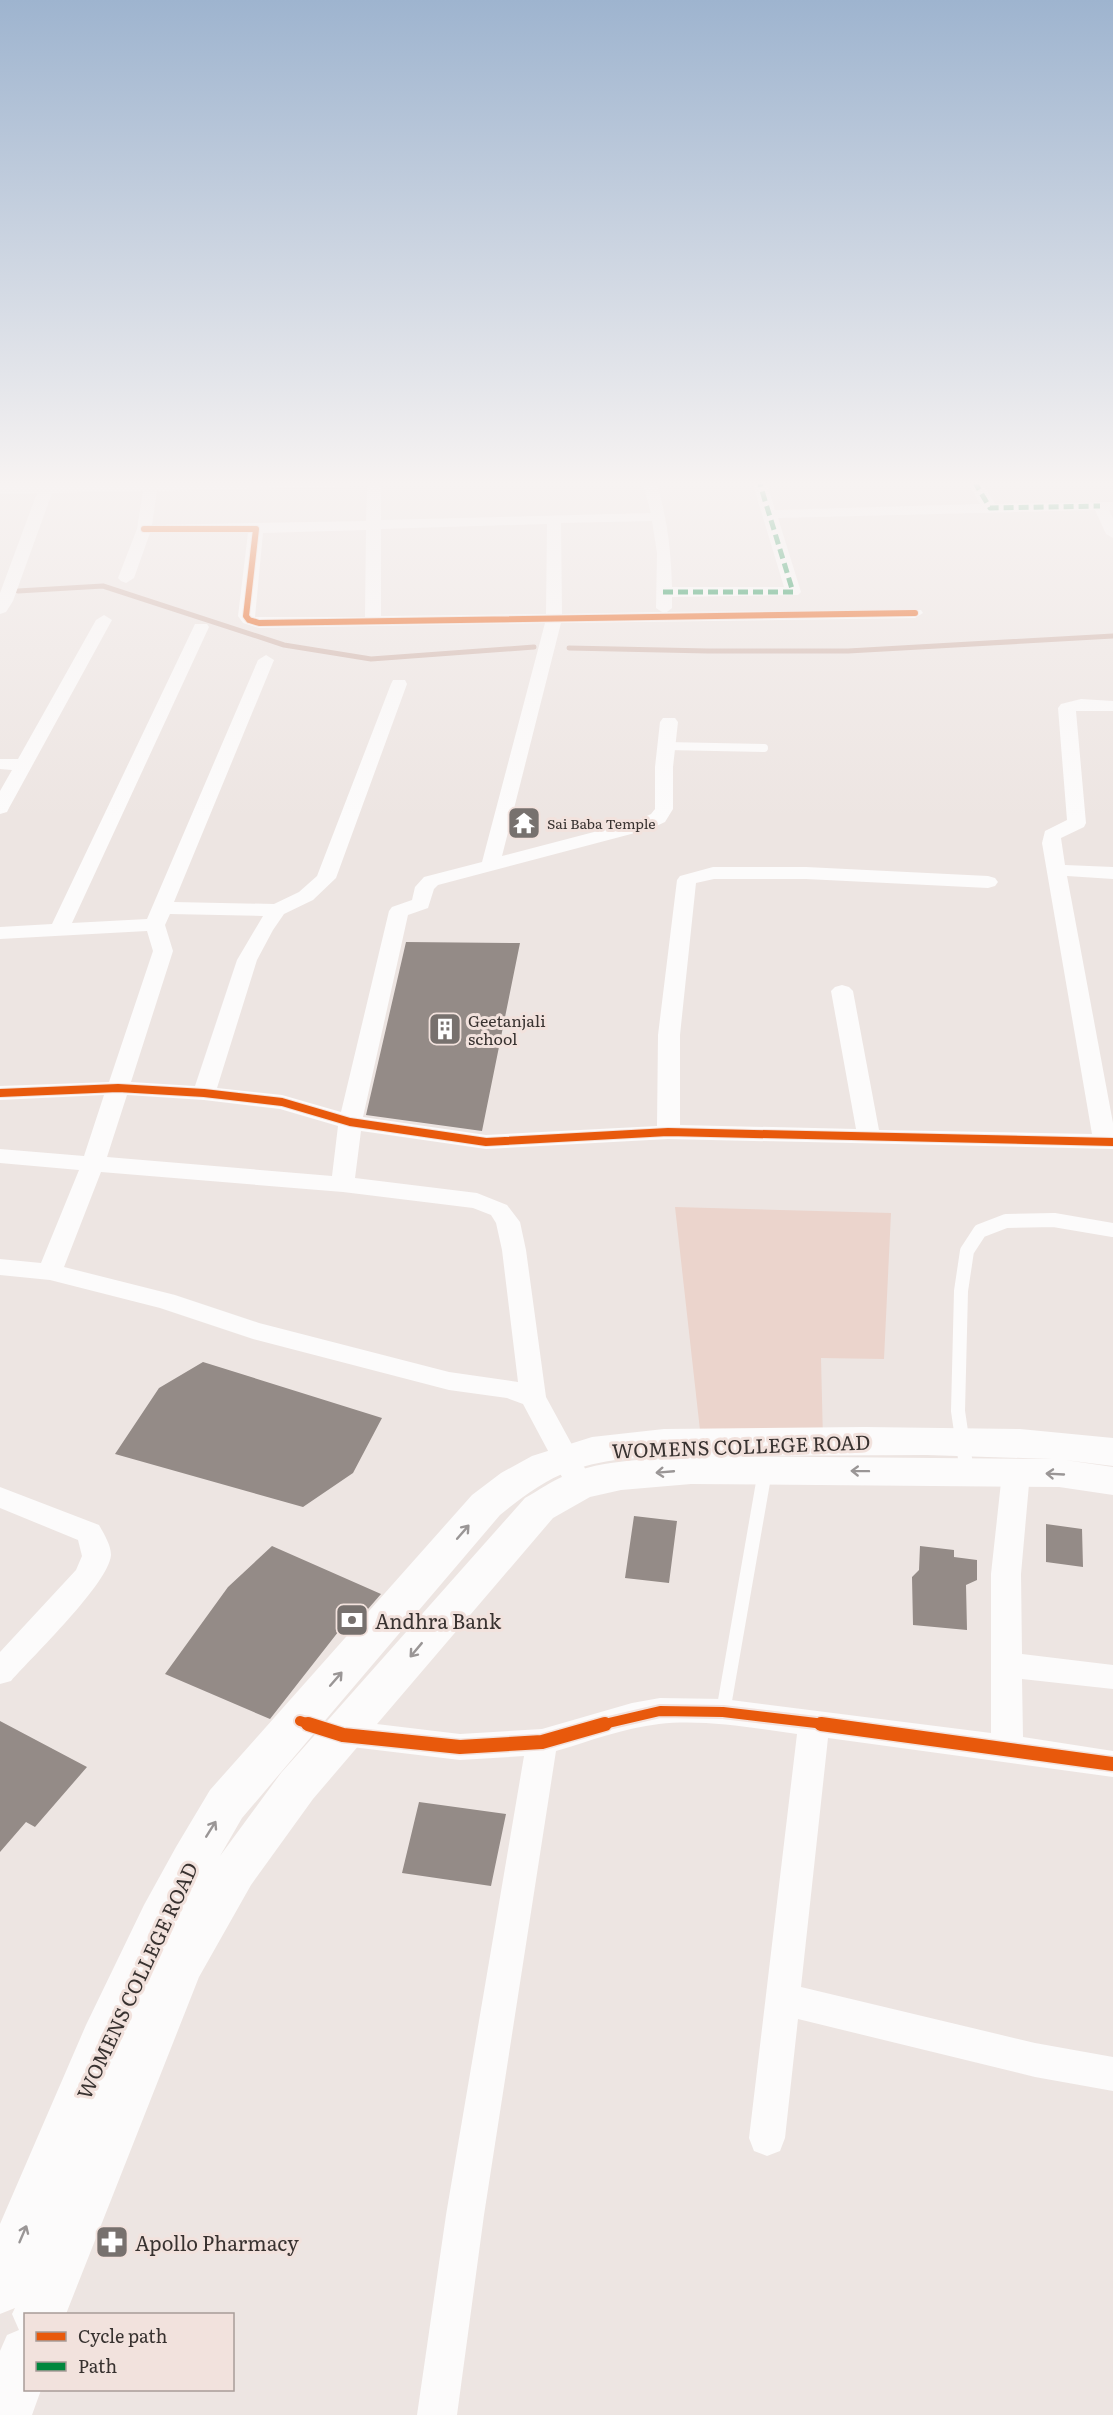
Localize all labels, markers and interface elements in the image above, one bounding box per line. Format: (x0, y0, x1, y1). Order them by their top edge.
temple icon: Sai Baba Temple (506, 805, 542, 841)
place label: Sai Baba Temple (547, 813, 656, 833)
place label: Geetanjali school (468, 1008, 546, 1050)
building icon: Geetanjali school (427, 1011, 463, 1047)
street label: WOMENS COLLEGE ROAD (611, 1425, 871, 1465)
one-way arrow (851, 1465, 871, 1477)
one-way arrow (656, 1467, 676, 1478)
one-way arrow (1046, 1468, 1065, 1479)
one-way arrow (456, 1524, 470, 1539)
bank icon: Andhra Bank (334, 1602, 370, 1638)
place label: Andhra Bank (375, 1605, 502, 1635)
one-way arrow (409, 1642, 423, 1657)
one-way arrow (329, 1672, 343, 1687)
one-way arrow (205, 1821, 217, 1837)
street label: WOMENS COLLEGE ROAD (68, 1856, 204, 2104)
pharmacy icon: Apollo Pharmacy (94, 2224, 130, 2260)
one-way arrow (18, 2225, 29, 2243)
place label: Apollo Pharmacy (135, 2227, 299, 2257)
legend (24, 2313, 234, 2391)
text: Cycle path (78, 2322, 167, 2349)
text: Path (78, 2352, 117, 2379)

